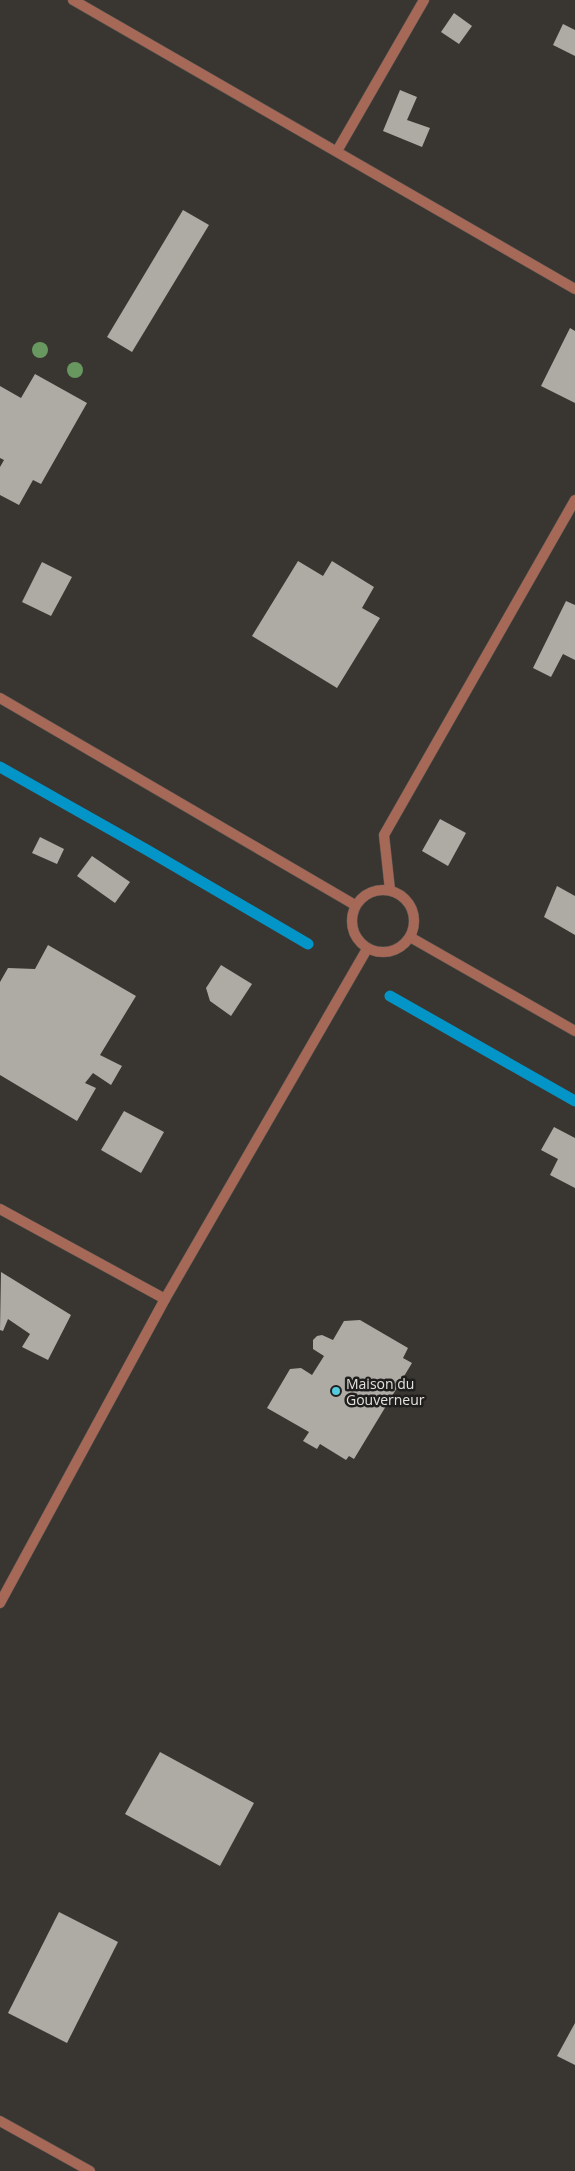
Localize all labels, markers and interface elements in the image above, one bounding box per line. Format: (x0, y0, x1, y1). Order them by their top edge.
place label: Maison du Gouverneur (346, 1374, 425, 1409)
marker: Maison du Gouverneur (330, 1385, 342, 1397)

